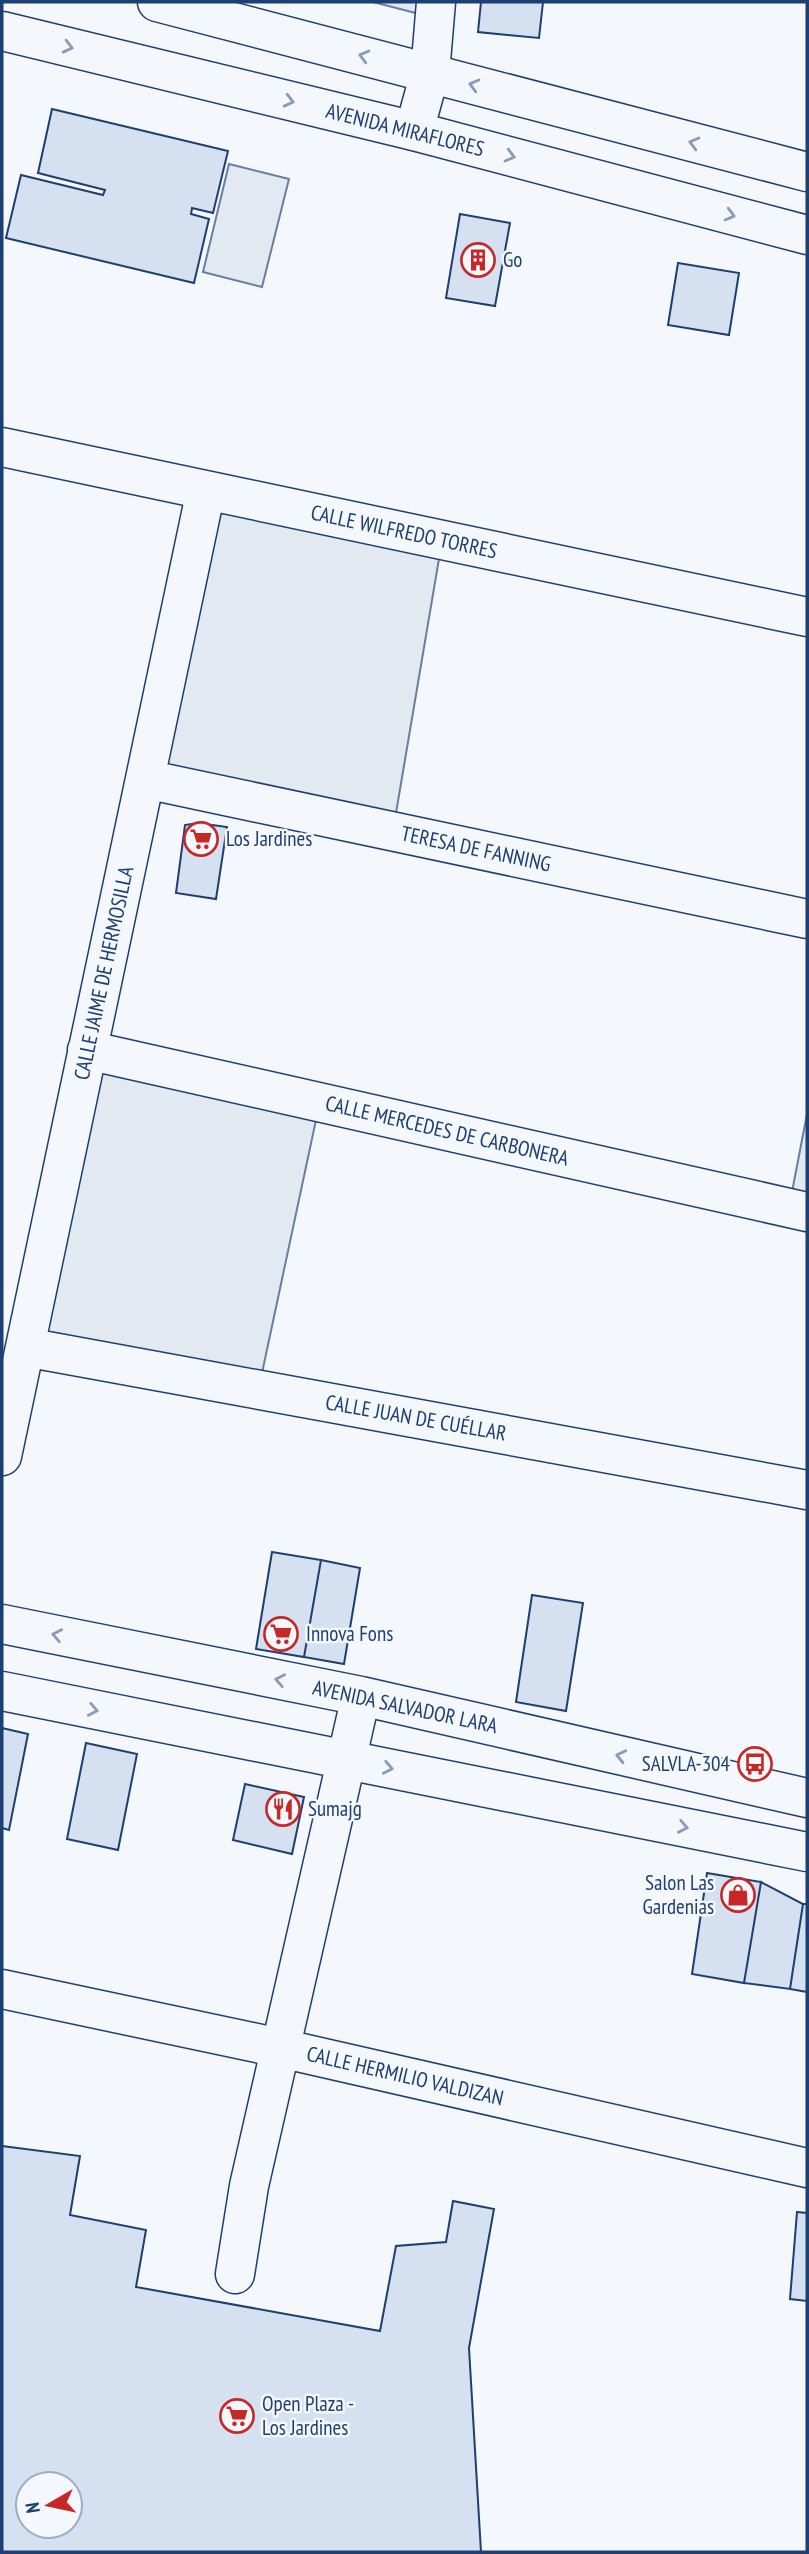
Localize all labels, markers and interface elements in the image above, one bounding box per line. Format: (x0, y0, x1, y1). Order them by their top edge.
one-way arrow (62, 39, 74, 53)
one-way arrow (358, 50, 370, 64)
one-way arrow (468, 79, 480, 93)
one-way arrow (283, 93, 295, 107)
street label: AVENIDA MIRAFLORES (323, 97, 487, 162)
one-way arrow (688, 136, 700, 151)
one-way arrow (504, 148, 516, 163)
one-way arrow (723, 206, 735, 221)
building icon: Go (459, 241, 497, 279)
place label: Go (503, 246, 522, 273)
street label: CALLE WILFREDO TORRES (308, 499, 500, 564)
street label: TERESA DE FANNING (399, 819, 553, 878)
supermarket icon: Los Jardines (182, 820, 220, 858)
place label: Los Jardines (226, 825, 312, 852)
street label: CALLE JAIME DE HERMOSILLA (68, 864, 139, 1082)
street label: CALLE MERCEDES DE CARBONERA (323, 1089, 571, 1172)
street label: CALLE JUAN DE CUÉLLAR (324, 1388, 509, 1447)
supermarket icon: Innova Fons (262, 1615, 300, 1653)
place label: Innova Fons (306, 1620, 393, 1647)
one-way arrow (51, 1628, 63, 1643)
one-way arrow (274, 1673, 286, 1688)
street label: AVENIDA SALVADOR LARA (310, 1674, 500, 1739)
one-way arrow (87, 1701, 99, 1716)
bus stop icon: SALVLA-304 (736, 1745, 774, 1783)
one-way arrow (615, 1749, 627, 1764)
place label: SALVLA-304 (642, 1750, 731, 1777)
one-way arrow (382, 1760, 394, 1775)
restaurant icon: Sumajg (264, 1790, 302, 1828)
place label: Sumajg (308, 1795, 362, 1822)
one-way arrow (677, 1819, 689, 1834)
place label: Salon Las Gardenias (642, 1869, 714, 1920)
shop icon: Salon Las Gardenias (719, 1876, 757, 1914)
street label: CALLE HERMILIO VALDIZAN (304, 2040, 506, 2111)
place label: Open Plaza - Los Jardines (262, 2390, 354, 2441)
supermarket icon: Open Plaza - Los Jardines (218, 2397, 256, 2435)
north arrow (14, 2470, 84, 2540)
text: N (20, 2501, 45, 2515)

